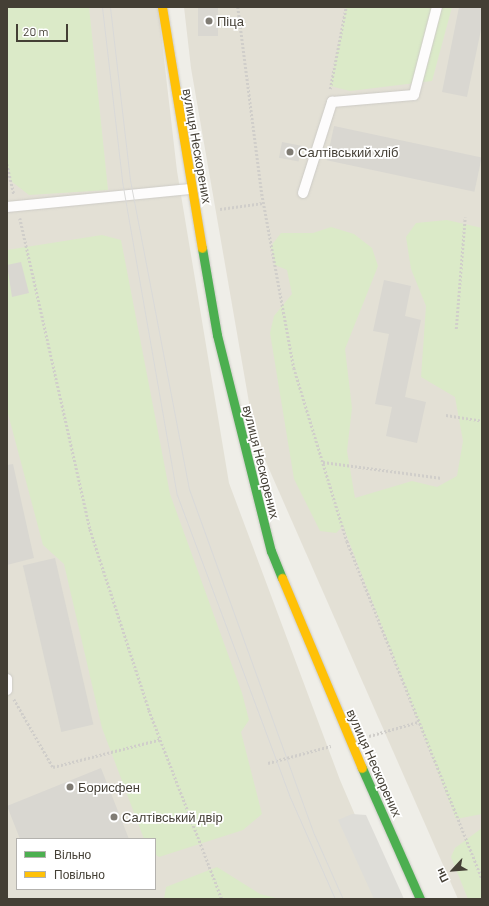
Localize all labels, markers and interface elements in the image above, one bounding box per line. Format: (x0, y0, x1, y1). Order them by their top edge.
place label: Піца (217, 13, 244, 29)
scale bar (18, 16, 70, 42)
marker: Піца (204, 16, 214, 26)
text: 20 m (23, 24, 49, 38)
street label: вулиця Нескорених (179, 87, 215, 205)
place label: Салтівський хліб (298, 144, 398, 160)
marker: Салтівський хліб (285, 147, 295, 157)
street label: вулиця Нескорених (239, 404, 283, 520)
street label: вулиця Нескорених (343, 707, 405, 819)
place label: Борисфен (78, 779, 140, 795)
marker: Борисфен (65, 782, 75, 792)
place label: Салтівський двір (122, 809, 223, 825)
marker: Салтівський двір (109, 812, 119, 822)
legend (16, 838, 156, 890)
text: Вільно (54, 847, 91, 861)
north arrow (433, 850, 473, 890)
text: Пн (433, 866, 451, 885)
text: Повільно (54, 867, 105, 881)

